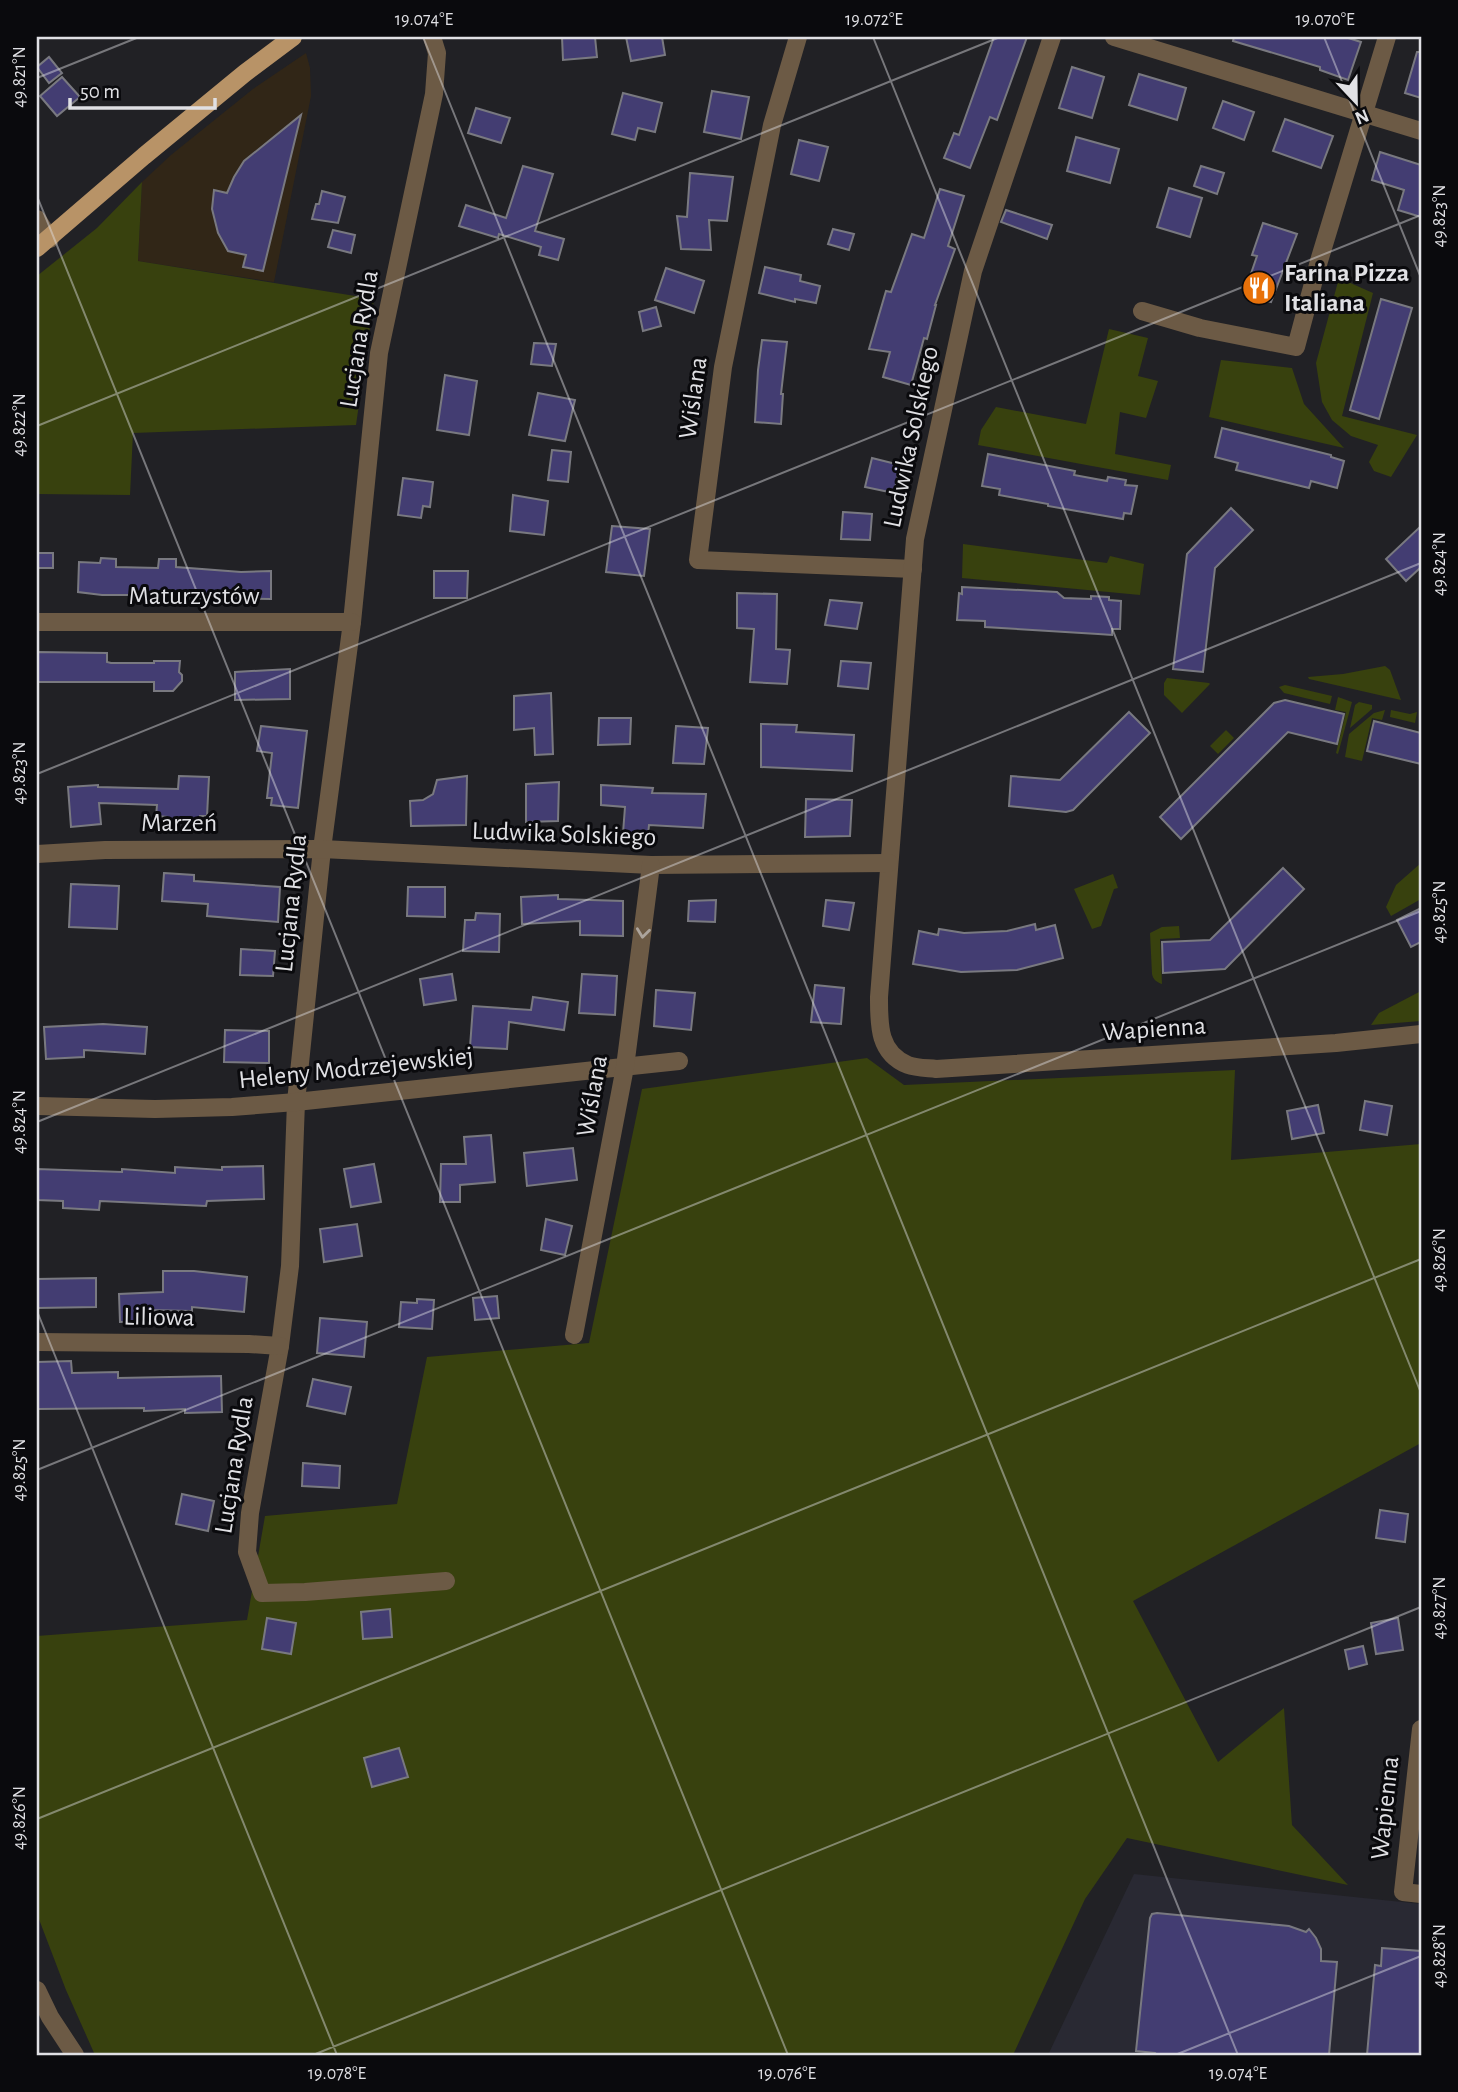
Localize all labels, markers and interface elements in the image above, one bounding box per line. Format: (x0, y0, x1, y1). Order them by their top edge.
text: 19.074°E (395, 11, 454, 29)
text: 19.072°E (845, 11, 903, 29)
text: 19.070°E (1295, 11, 1355, 29)
text: 49.821°N (11, 46, 29, 108)
scale bar (70, 66, 215, 110)
north arrow (1322, 66, 1392, 136)
text: 50 m (80, 81, 120, 102)
text: N (1352, 105, 1371, 128)
text: 49.823°N (1431, 185, 1449, 247)
place label: Farina Pizza Italiana (1284, 260, 1409, 316)
street label: Lucjana Rydla (335, 268, 383, 410)
restaurant icon: Farina Pizza Italiana (1240, 269, 1278, 307)
street label: Ludwika Solskiego (879, 344, 943, 530)
street label: Wiślana (674, 355, 712, 441)
text: 49.822°N (11, 393, 29, 457)
text: 49.824°N (1431, 532, 1449, 596)
street label: Maturzystów (128, 583, 260, 609)
text: 49.823°N (11, 742, 29, 804)
street label: Marzeń (141, 810, 217, 836)
street label: Ludwika Solskiego (471, 818, 657, 850)
street label: Lucjana Rydla (271, 833, 311, 973)
text: 49.825°N (1431, 880, 1449, 944)
one-way arrow (635, 927, 650, 939)
street label: Wapienna (1101, 1012, 1207, 1046)
street label: Heleny Modrzejewskiej (237, 1043, 475, 1093)
street label: Wiślana (572, 1053, 612, 1139)
text: 49.824°N (11, 1090, 29, 1154)
text: 49.826°N (1431, 1228, 1449, 1292)
street label: Liliowa (123, 1303, 195, 1331)
street label: Lucjana Rydla (210, 1394, 258, 1536)
text: 49.825°N (11, 1438, 29, 1502)
text: 49.827°N (1431, 1576, 1449, 1640)
street label: Wapienna (1367, 1755, 1403, 1861)
text: 49.826°N (11, 1786, 29, 1850)
text: 49.828°N (1431, 1924, 1449, 1988)
text: 19.078°E (308, 2065, 366, 2083)
text: 19.076°E (758, 2065, 816, 2083)
text: 19.074°E (1209, 2065, 1268, 2083)

